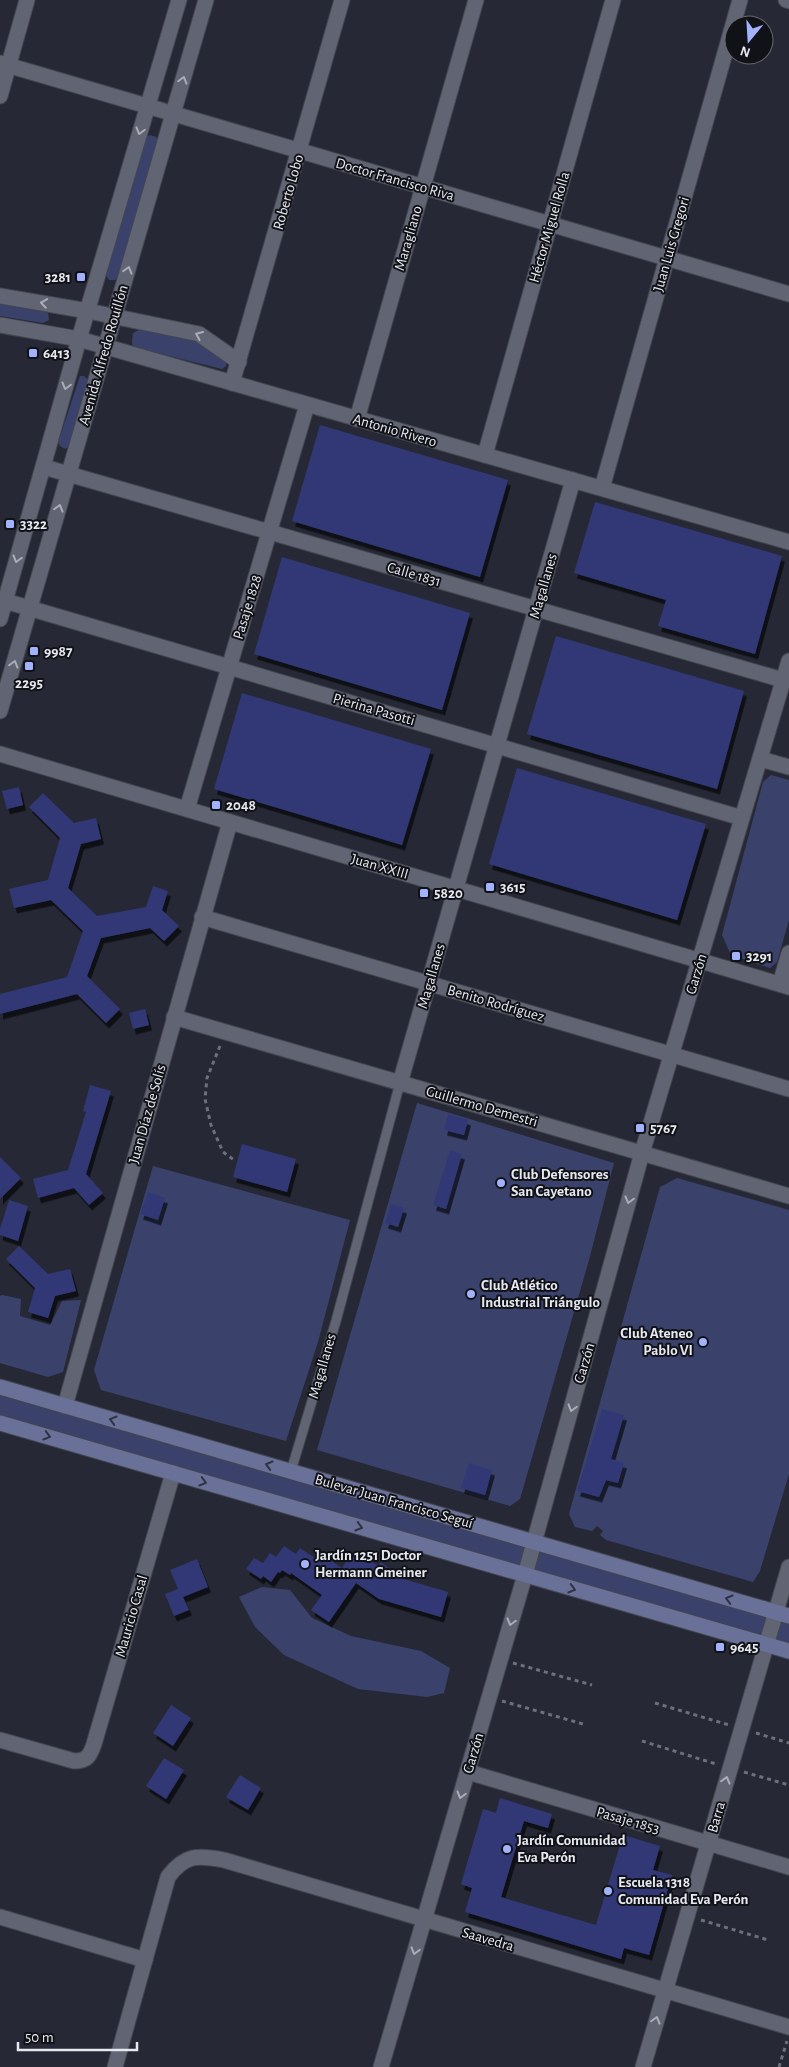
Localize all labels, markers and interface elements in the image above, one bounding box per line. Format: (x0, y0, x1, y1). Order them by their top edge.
north arrow (724, 15, 774, 65)
text: N (738, 43, 752, 60)
one-way arrow (177, 76, 187, 85)
one-way arrow (136, 126, 146, 134)
street label: Roberto Lobo (271, 153, 306, 231)
street label: Doctor Francisco Riva (334, 155, 456, 204)
street label: Héctor Miguel Rolla (526, 170, 573, 284)
street label: Juan Luis Gregori (651, 195, 692, 293)
street label: Maragliano (392, 204, 425, 272)
one-way arrow (122, 266, 132, 274)
place label: 3281 (45, 270, 71, 285)
marker: 3281 (75, 271, 87, 283)
street label: Avenida Alfredo Rouillón (76, 283, 131, 427)
one-way arrow (39, 299, 48, 309)
one-way arrow (195, 331, 204, 342)
place label: 6413 (43, 346, 70, 361)
marker: 6413 (27, 347, 39, 359)
one-way arrow (61, 382, 72, 391)
street label: Antonio Rivero (351, 411, 438, 450)
one-way arrow (53, 504, 63, 512)
place label: 3322 (20, 517, 47, 532)
marker: 3322 (4, 518, 16, 530)
street label: Magallanes (527, 552, 560, 620)
one-way arrow (12, 555, 23, 564)
street label: Calle 1831 (385, 560, 442, 589)
street label: Pasaje 1828 (231, 573, 264, 641)
place label: 9987 (44, 644, 73, 659)
marker: 9987 (28, 645, 40, 657)
one-way arrow (8, 660, 18, 668)
marker: 2295 (23, 660, 35, 672)
place label: 2295 (15, 676, 43, 691)
street label: Pierina Pasotti (331, 691, 417, 728)
place label: 2048 (226, 798, 256, 813)
marker: 2048 (210, 799, 222, 811)
street label: Juan XXIII (349, 851, 410, 882)
place label: 3615 (500, 880, 526, 895)
marker: 3615 (484, 881, 496, 893)
place label: 5820 (434, 886, 463, 901)
marker: 5820 (418, 887, 430, 899)
street label: Magallanes (415, 942, 448, 1010)
place label: 3291 (746, 949, 772, 964)
marker: 3291 (730, 950, 742, 962)
street label: Garzón (683, 952, 710, 996)
street label: Benito Rodríguez (446, 982, 546, 1024)
street label: Juan Díaz de Solís (126, 1063, 169, 1165)
street label: Guillermo Demestri (424, 1083, 539, 1130)
place label: 5767 (650, 1121, 677, 1136)
marker: 5767 (634, 1122, 646, 1134)
place label: Club Defensores San Cayetano (511, 1167, 609, 1199)
marker: Club Defensores San Cayetano (495, 1177, 507, 1189)
one-way arrow (624, 1196, 635, 1205)
place label: Club Atlético Industrial Triángulo (481, 1278, 600, 1310)
marker: Club Atlético Industrial Triángulo (465, 1288, 477, 1300)
place label: Club Ateneo Pablo VI (620, 1326, 693, 1358)
street label: Magallanes (306, 1332, 339, 1400)
marker: Club Ateneo Pablo VI (697, 1336, 709, 1348)
street label: Garzón (572, 1341, 597, 1385)
one-way arrow (567, 1403, 577, 1411)
one-way arrow (109, 1415, 117, 1425)
one-way arrow (42, 1431, 50, 1441)
one-way arrow (265, 1460, 273, 1471)
street label: Bulevar Juan Francisco Seguí (313, 1472, 475, 1531)
one-way arrow (198, 1476, 207, 1486)
one-way arrow (354, 1521, 363, 1531)
place label: Jardín 1251 Doctor Hermann Gmeiner (315, 1548, 428, 1580)
marker: Jardín 1251 Doctor Hermann Gmeiner (299, 1558, 311, 1570)
street label: Mauricio Casal (113, 1573, 150, 1659)
one-way arrow (567, 1583, 576, 1593)
one-way arrow (725, 1594, 733, 1604)
one-way arrow (507, 1617, 517, 1626)
place label: 9645 (730, 1640, 759, 1655)
marker: 9645 (714, 1641, 726, 1653)
street label: Garzón (461, 1731, 486, 1775)
one-way arrow (721, 1777, 731, 1785)
one-way arrow (456, 1790, 467, 1799)
street label: Barra (705, 1800, 728, 1834)
street label: Pasaje 1853 (595, 1804, 661, 1837)
place label: Jardín Comunidad Eva Perón (517, 1833, 626, 1865)
marker: Jardín Comunidad Eva Perón (501, 1843, 513, 1855)
place label: Escuela 1318 Comunidad Eva Perón (618, 1875, 749, 1907)
marker: Escuela 1318 Comunidad Eva Perón (602, 1885, 614, 1897)
street label: Saavedra (460, 1925, 515, 1954)
one-way arrow (411, 1946, 421, 1954)
one-way arrow (651, 2017, 661, 2025)
scale bar (18, 2020, 136, 2052)
text: 50 m (25, 2030, 54, 2045)

